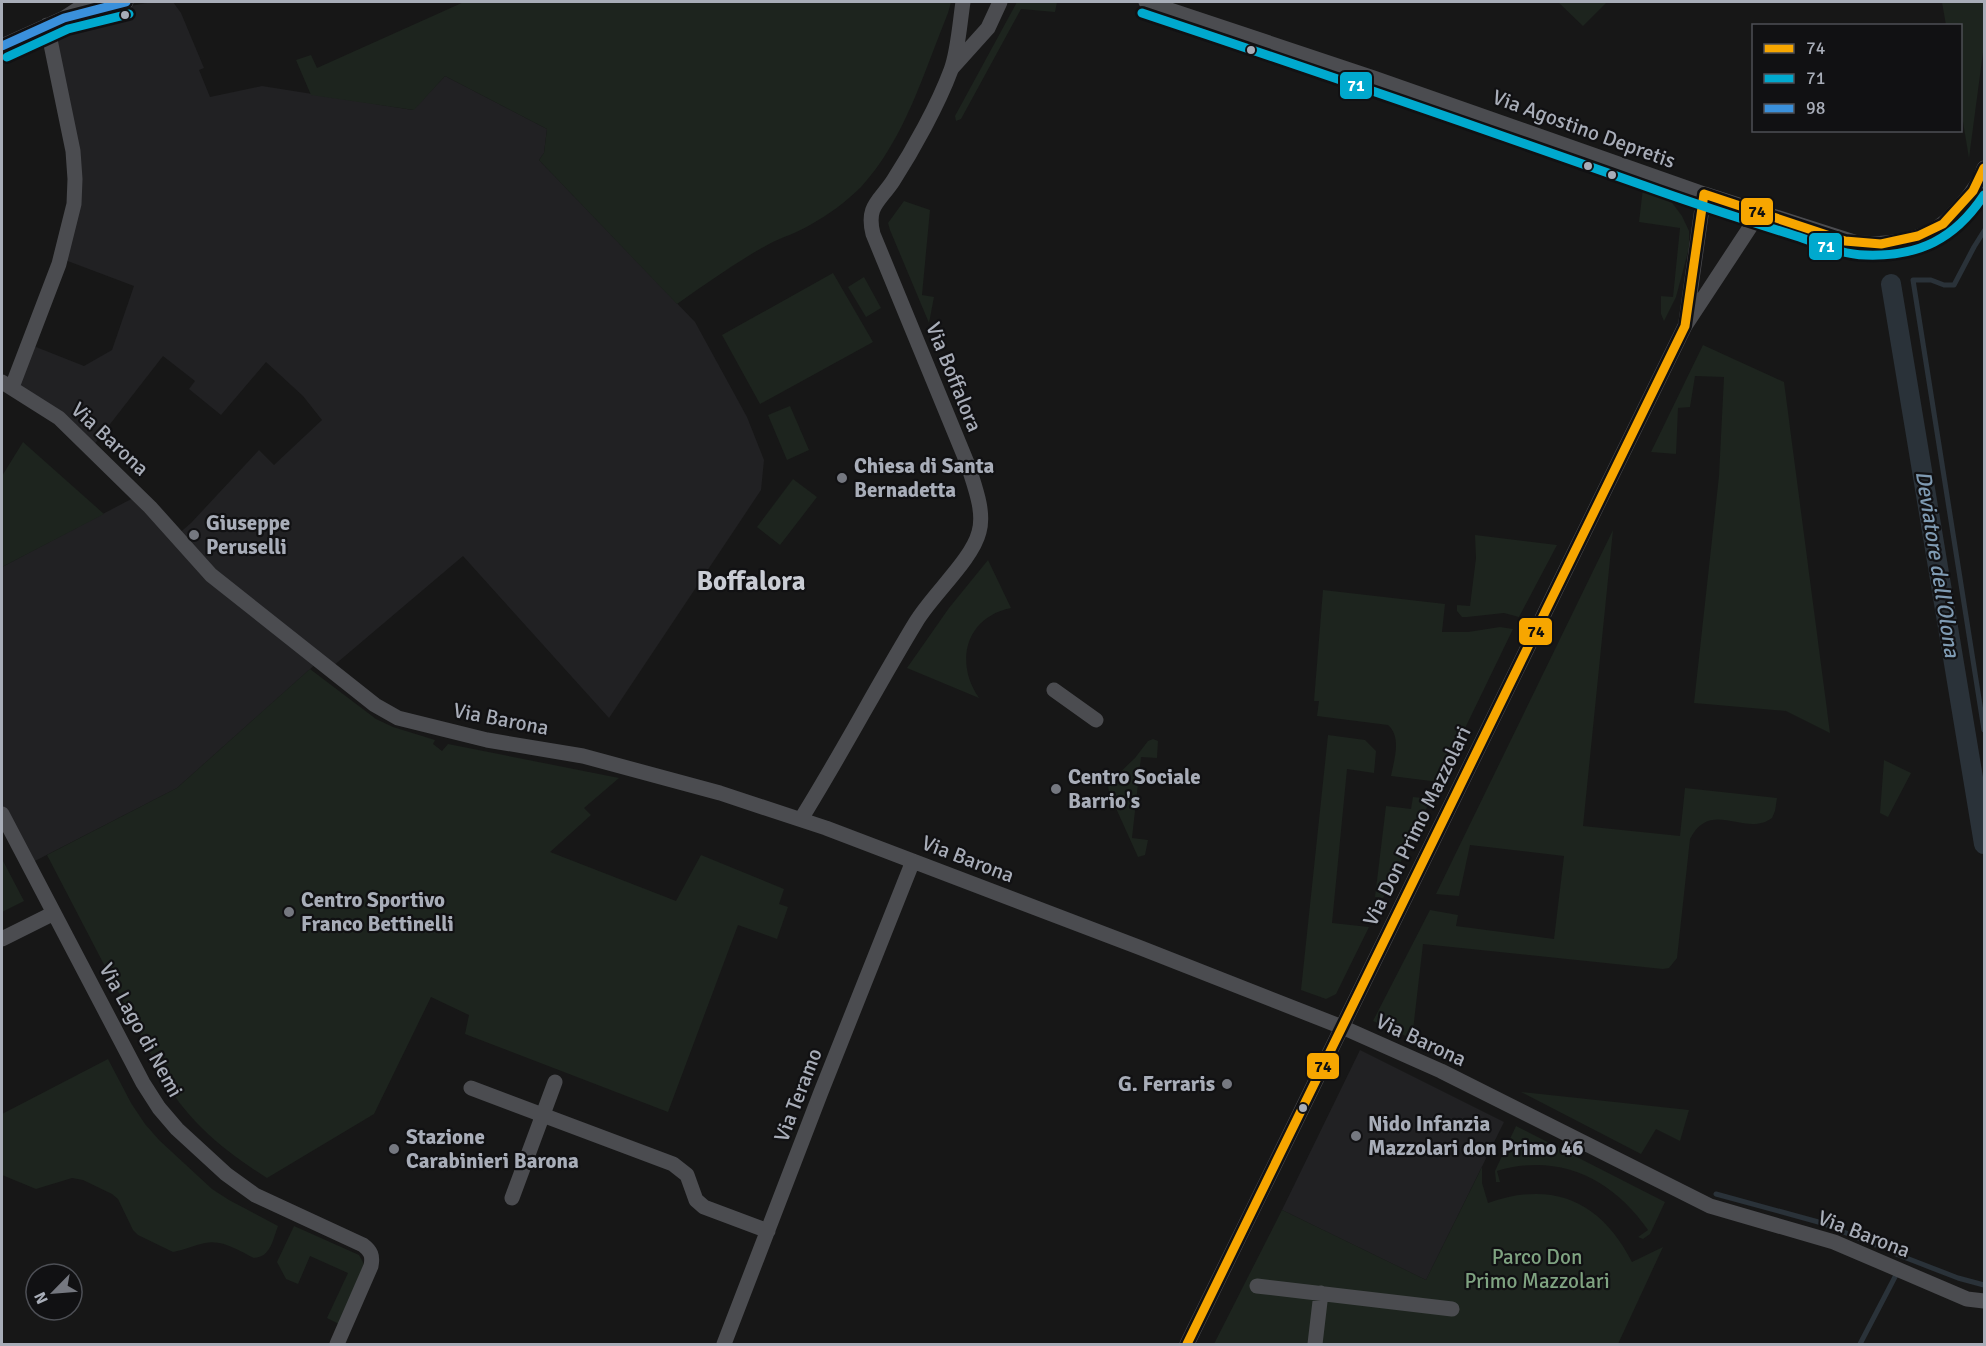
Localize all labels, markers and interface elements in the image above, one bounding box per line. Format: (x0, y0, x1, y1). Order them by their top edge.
unlabelled marker (119, 9, 131, 21)
legend (1752, 24, 1962, 132)
text: 74 (1806, 37, 1826, 59)
unlabelled marker (1245, 44, 1257, 56)
text: 71 (1806, 67, 1825, 89)
line badge: 71 (1339, 71, 1373, 100)
text: 71 (1347, 76, 1365, 96)
street label: Via Agostino Depretis (1489, 84, 1679, 174)
text: 98 (1806, 97, 1825, 119)
unlabelled marker (1582, 160, 1594, 172)
unlabelled marker (1606, 169, 1618, 181)
line badge: 74 (1740, 197, 1774, 226)
text: 74 (1748, 202, 1766, 222)
line badge: 71 (1808, 232, 1843, 261)
text: 71 (1817, 237, 1835, 257)
street label: Via Boffalora (920, 318, 988, 436)
street label: Via Barona (66, 397, 154, 481)
place label: Chiesa di Santa Bernadetta (854, 453, 995, 503)
water label: Deviatore dell'Olona (1910, 469, 1966, 660)
marker: Chiesa di Santa Bernadetta (835, 471, 849, 485)
place label: Giuseppe Peruselli (206, 510, 290, 560)
marker: Giuseppe Peruselli (187, 528, 201, 542)
district label: Boffalora (696, 565, 806, 598)
line badge: 74 (1518, 617, 1553, 646)
text: 74 (1527, 622, 1545, 642)
street label: Via Barona (451, 697, 551, 741)
street label: Via Don Primo Mazzolari (1357, 722, 1477, 930)
place label: Centro Sociale Barrio's (1068, 764, 1201, 814)
marker: Centro Sociale Barrio's (1049, 782, 1063, 796)
street label: Via Barona (918, 830, 1018, 888)
place label: Centro Sportivo Franco Bettinelli (301, 887, 454, 937)
marker: Centro Sportivo Franco Bettinelli (282, 905, 296, 919)
street label: Via Lago di Nemi (93, 958, 189, 1102)
street label: Via Barona (1372, 1008, 1470, 1072)
street label: Via Teramo (768, 1045, 828, 1145)
line badge: 74 (1306, 1052, 1340, 1080)
text: 74 (1314, 1057, 1332, 1077)
place label: G. Ferraris (1118, 1071, 1215, 1097)
marker: G. Ferraris (1220, 1077, 1234, 1091)
unlabelled marker (1297, 1102, 1309, 1114)
place label: Nido Infanzia Mazzolari don Primo 46 (1368, 1111, 1584, 1161)
place label: Stazione Carabinieri Barona (406, 1124, 579, 1174)
marker: Nido Infanzia Mazzolari don Primo 46 (1349, 1129, 1363, 1143)
marker: Stazione Carabinieri Barona (387, 1142, 401, 1156)
street label: Via Barona (1814, 1205, 1914, 1263)
park label: Parco Don Primo Mazzolari (1464, 1244, 1610, 1294)
north arrow (24, 1262, 84, 1322)
text: N (30, 1289, 53, 1307)

